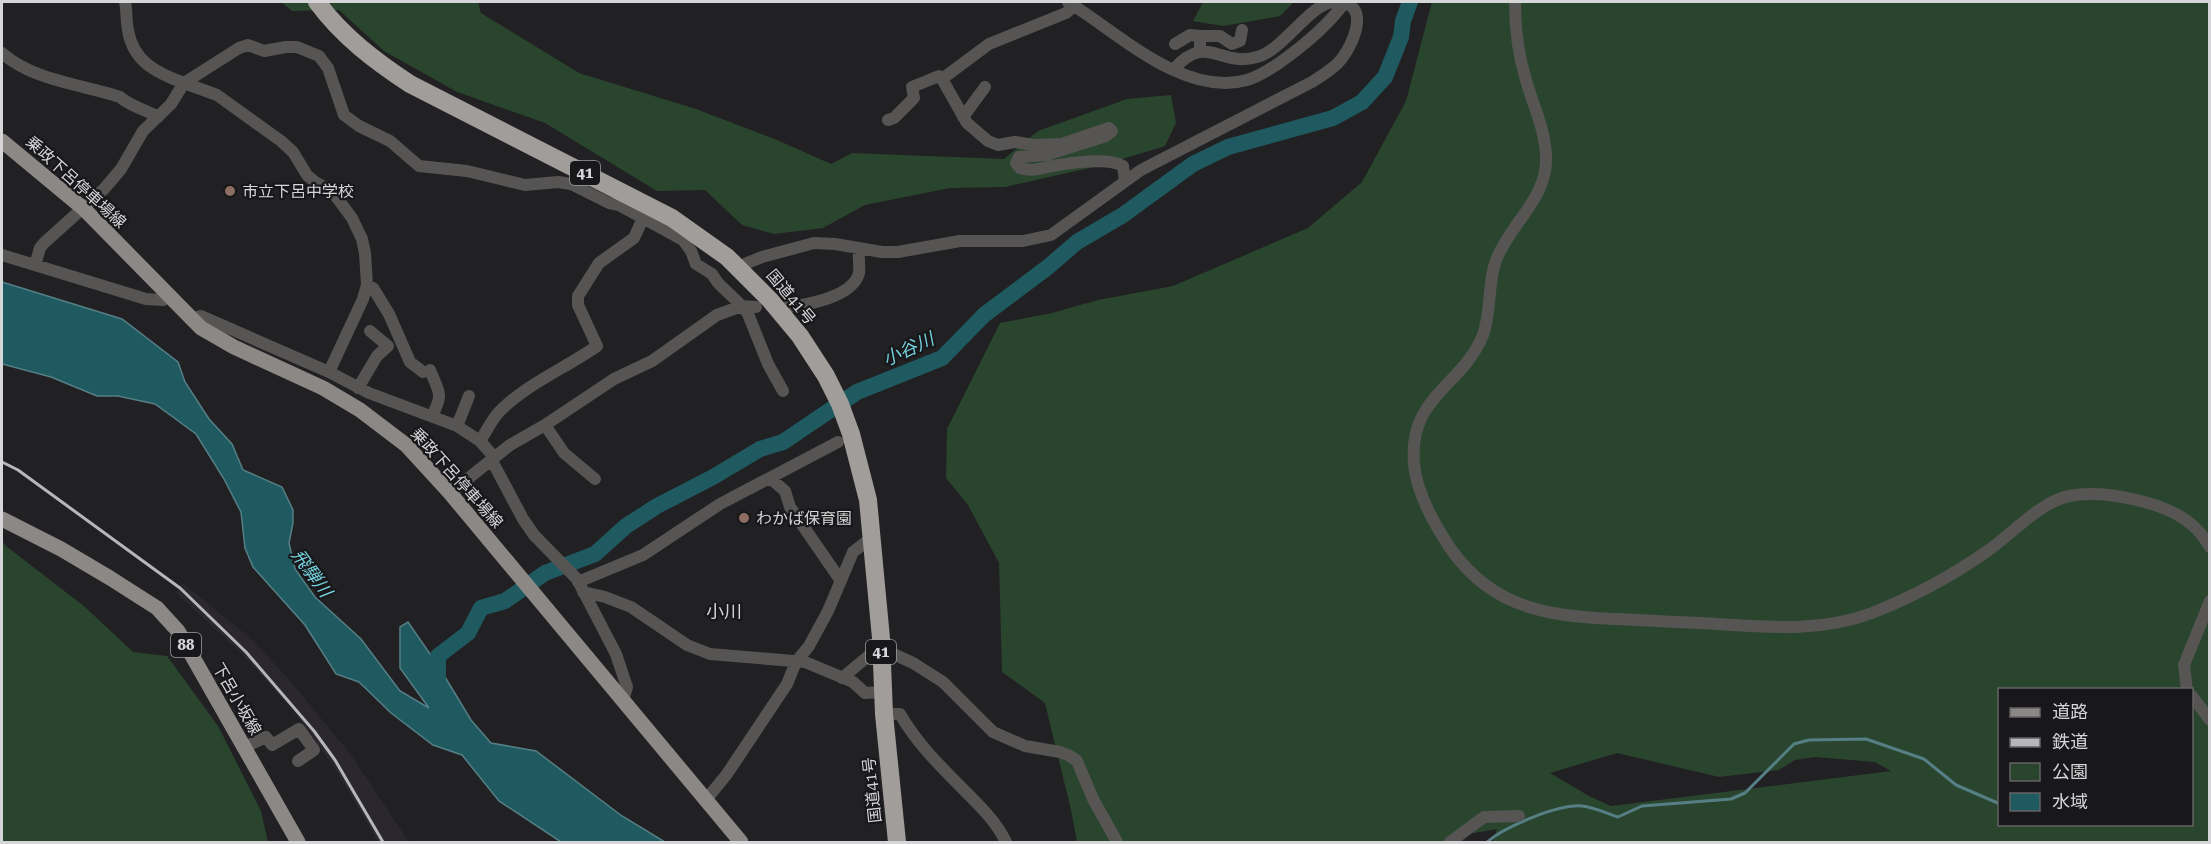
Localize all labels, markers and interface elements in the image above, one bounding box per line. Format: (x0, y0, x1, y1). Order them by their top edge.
street label: 乗政下呂停車場線 (22, 132, 130, 232)
road number: 41 (570, 161, 600, 185)
place label: 市立下呂中学校 (242, 182, 354, 201)
marker: 市立下呂中学校 (223, 184, 237, 198)
street label: 国道41号 (763, 266, 819, 328)
water label: 小谷川 (879, 327, 939, 370)
street label: 乗政下呂停車場線 (407, 424, 507, 532)
place label: わかば保育園 (756, 509, 852, 528)
marker: わかば保育園 (737, 511, 751, 525)
water label: 飛騨川 (288, 545, 338, 603)
district label: 小川 (706, 601, 742, 622)
road number: 88 (171, 633, 201, 657)
road number: 41 (866, 640, 896, 664)
street label: 下呂小坂線 (209, 660, 265, 738)
legend (1998, 688, 2193, 826)
text: 道路 (2052, 701, 2088, 722)
text: 鉄道 (2052, 731, 2088, 752)
street label: 国道41号 (859, 756, 885, 824)
text: 公園 (2052, 761, 2088, 782)
text: 水域 (2052, 791, 2088, 812)

